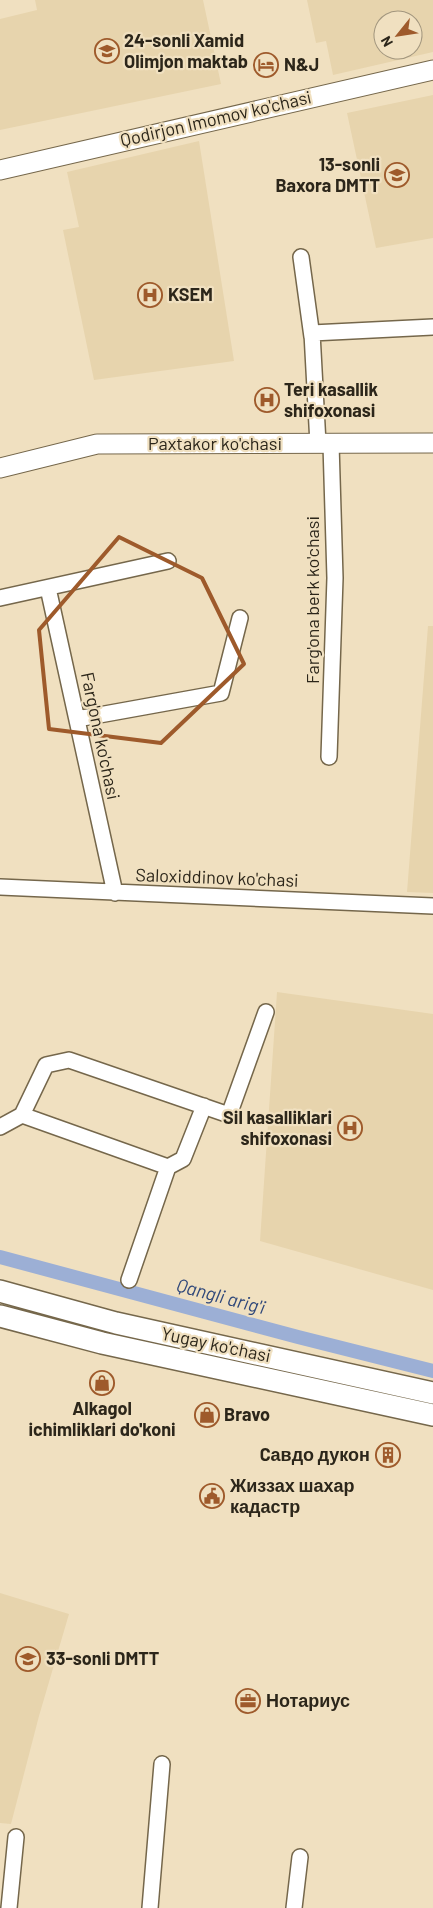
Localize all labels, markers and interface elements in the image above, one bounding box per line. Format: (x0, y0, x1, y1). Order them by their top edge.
north arrow (373, 10, 423, 60)
place label: 24-sonli Xamid Olimjon maktab (124, 29, 248, 72)
text: N (377, 33, 396, 50)
school or university icon: 24-sonli Xamid Olimjon maktab (94, 38, 120, 64)
hotel icon: N&J (253, 52, 279, 78)
place label: N&J (284, 53, 319, 75)
street label: Qodirjon Imomov ko'chasi (118, 85, 313, 151)
place label: 13-sonli Baxora DMTT (275, 153, 380, 196)
school or university icon: 13-sonli Baxora DMTT (384, 162, 410, 188)
hospital icon: KSEM (137, 282, 163, 308)
place label: KSEM (168, 283, 213, 305)
place label: Teri kasallik shifoxonasi (284, 378, 379, 421)
hospital icon: Teri kasallik shifoxonasi (254, 387, 280, 413)
street label: Paxtakor ko'chasi (148, 432, 282, 454)
street label: Farg'ona berk ko'chasi (301, 516, 323, 684)
street label: Farg'ona ko'chasi (77, 670, 125, 801)
street label: Saloxiddinov ko'chasi (135, 863, 299, 891)
place label: Sil kasalliklari shifoxonasi (223, 1106, 332, 1149)
hospital icon: Sil kasalliklari shifoxonasi (337, 1115, 363, 1141)
water label: Qangli arig'i (174, 1273, 268, 1318)
street label: Yugay ko'chasi (160, 1322, 273, 1366)
shop icon: Alkagol ichimliklari do'koni (89, 1370, 115, 1396)
place label: Alkagol ichimliklari do'koni (28, 1397, 176, 1440)
shop icon: Bravo (194, 1402, 220, 1428)
place label: Bravo (224, 1403, 270, 1425)
building icon: Cавдо дукон (375, 1442, 401, 1468)
place label: Cавдо дукон (260, 1443, 370, 1465)
place label: Жиззах шахар кадастр (229, 1474, 354, 1517)
public building icon: Жиззах шахар кадастр (199, 1483, 225, 1509)
school or university icon: 33-sonli DMTT (15, 1646, 41, 1672)
place label: 33-sonli DMTT (46, 1647, 160, 1669)
office icon: Нотариус (235, 1688, 261, 1714)
place label: Нотариус (266, 1689, 350, 1711)

